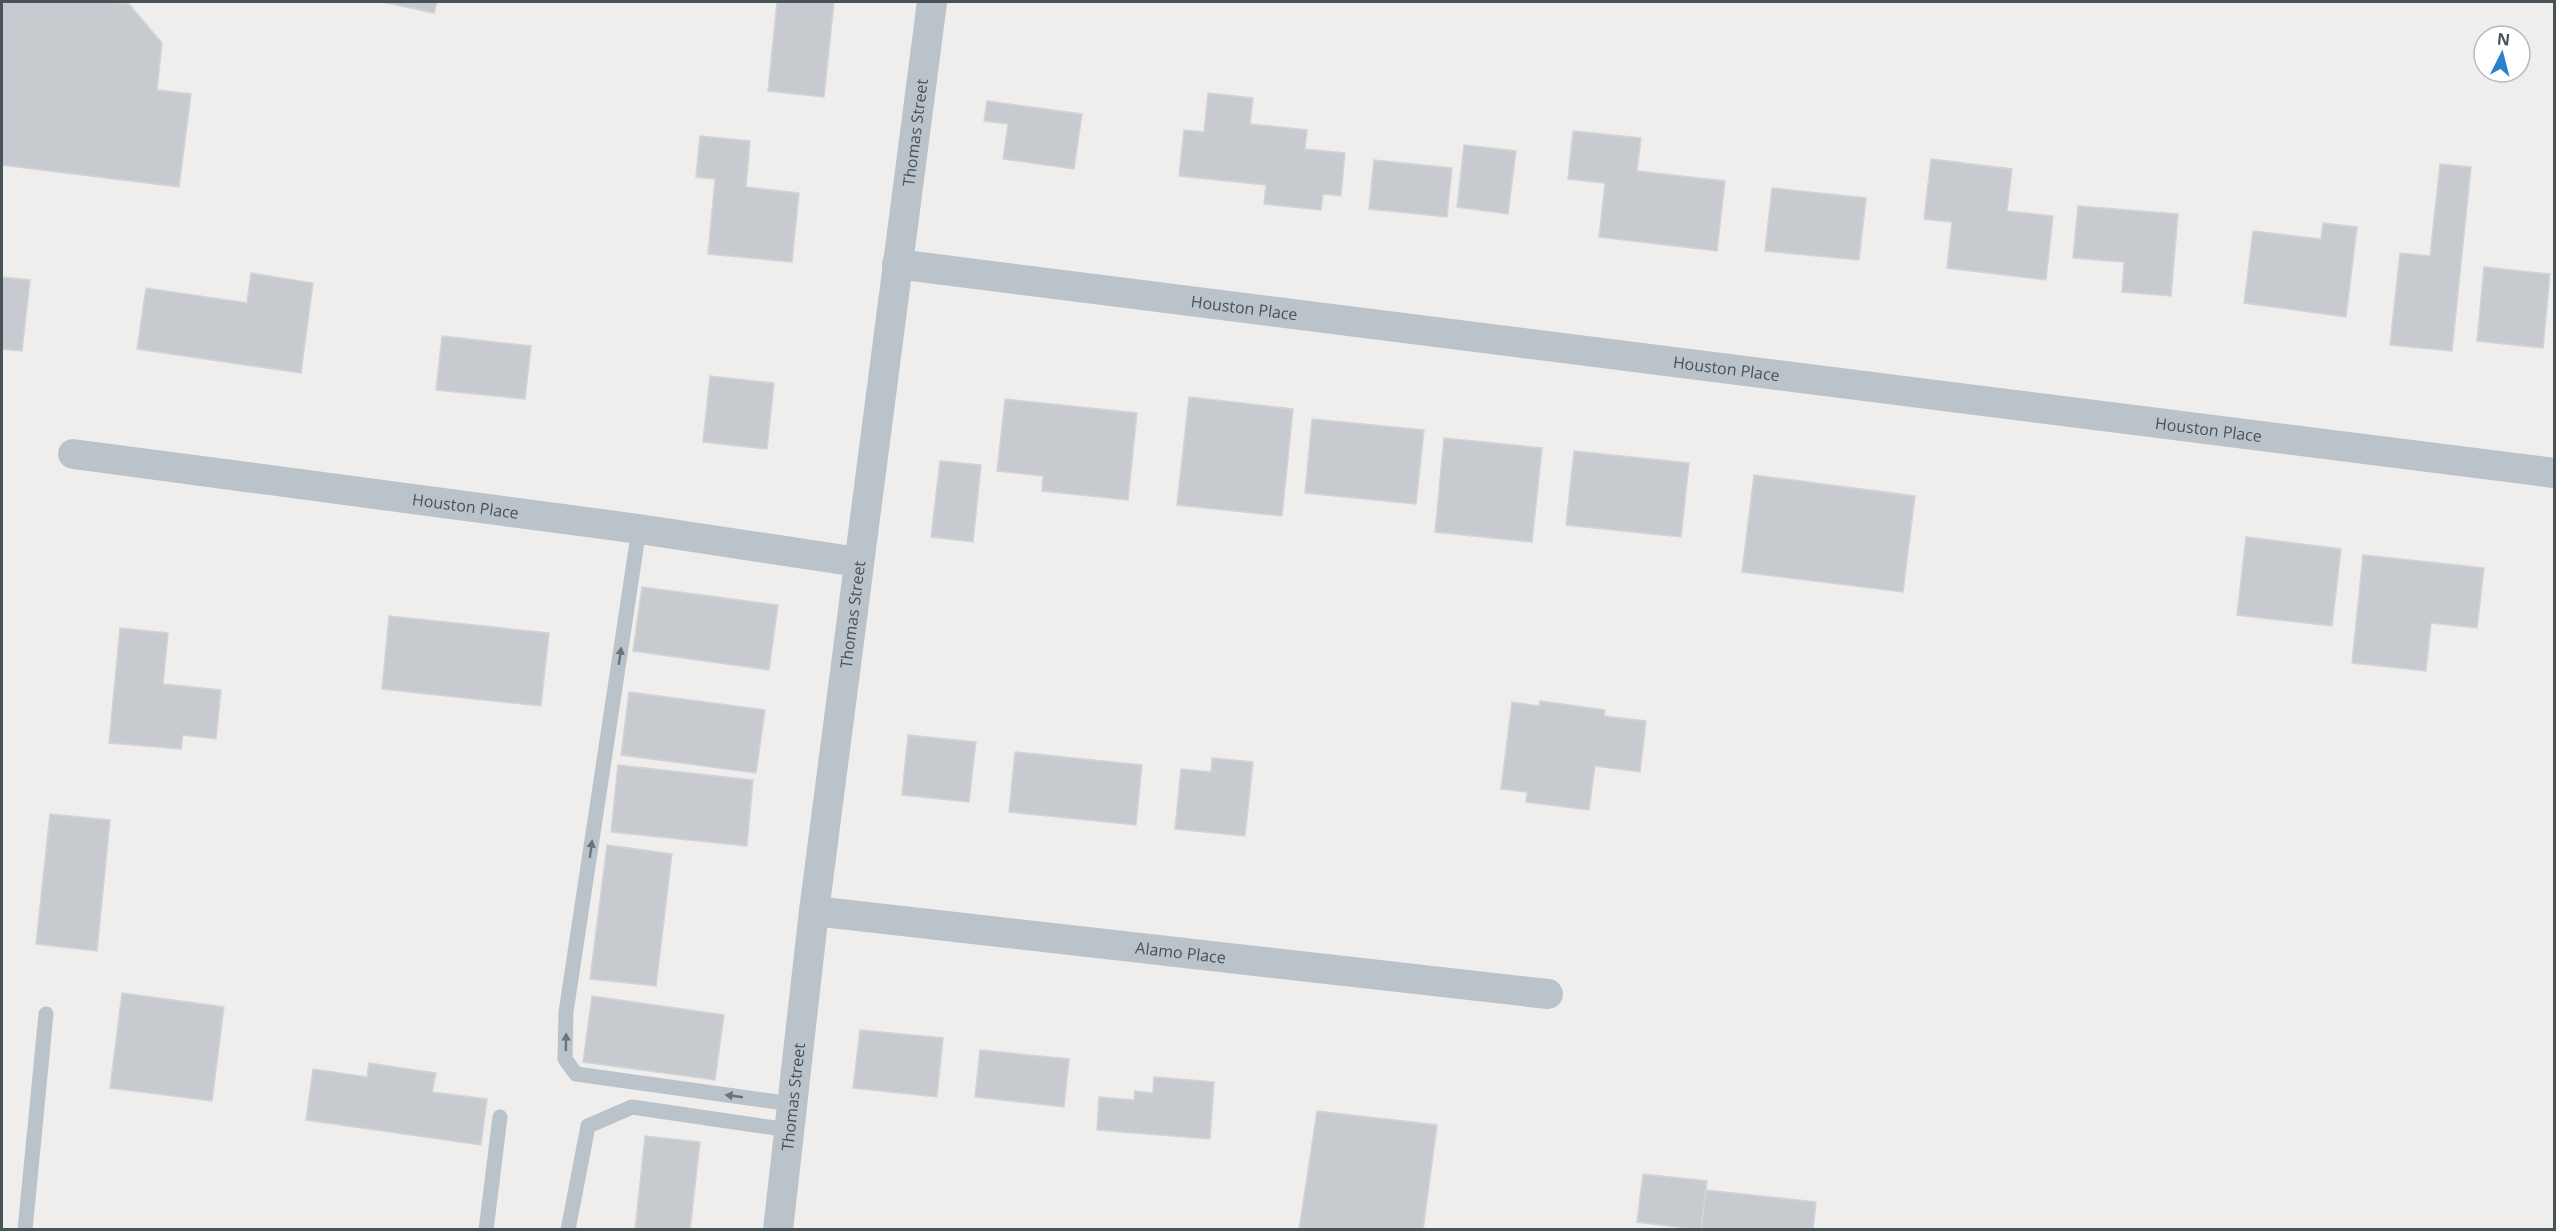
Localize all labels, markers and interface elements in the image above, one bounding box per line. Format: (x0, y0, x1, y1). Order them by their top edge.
north arrow (2472, 24, 2532, 84)
text: N (2496, 27, 2511, 51)
street label: Thomas Street (897, 77, 933, 188)
street label: Houston Place (1190, 290, 1299, 325)
street label: Houston Place (1672, 351, 1781, 386)
street label: Houston Place (2154, 412, 2263, 447)
street label: Houston Place (411, 488, 520, 524)
street label: Thomas Street (835, 559, 870, 670)
one-way arrow (615, 647, 624, 666)
one-way arrow (586, 840, 595, 859)
street label: Alamo Place (1134, 936, 1227, 968)
one-way arrow (561, 1033, 570, 1052)
street label: Thomas Street (776, 1041, 810, 1152)
one-way arrow (725, 1091, 744, 1100)

